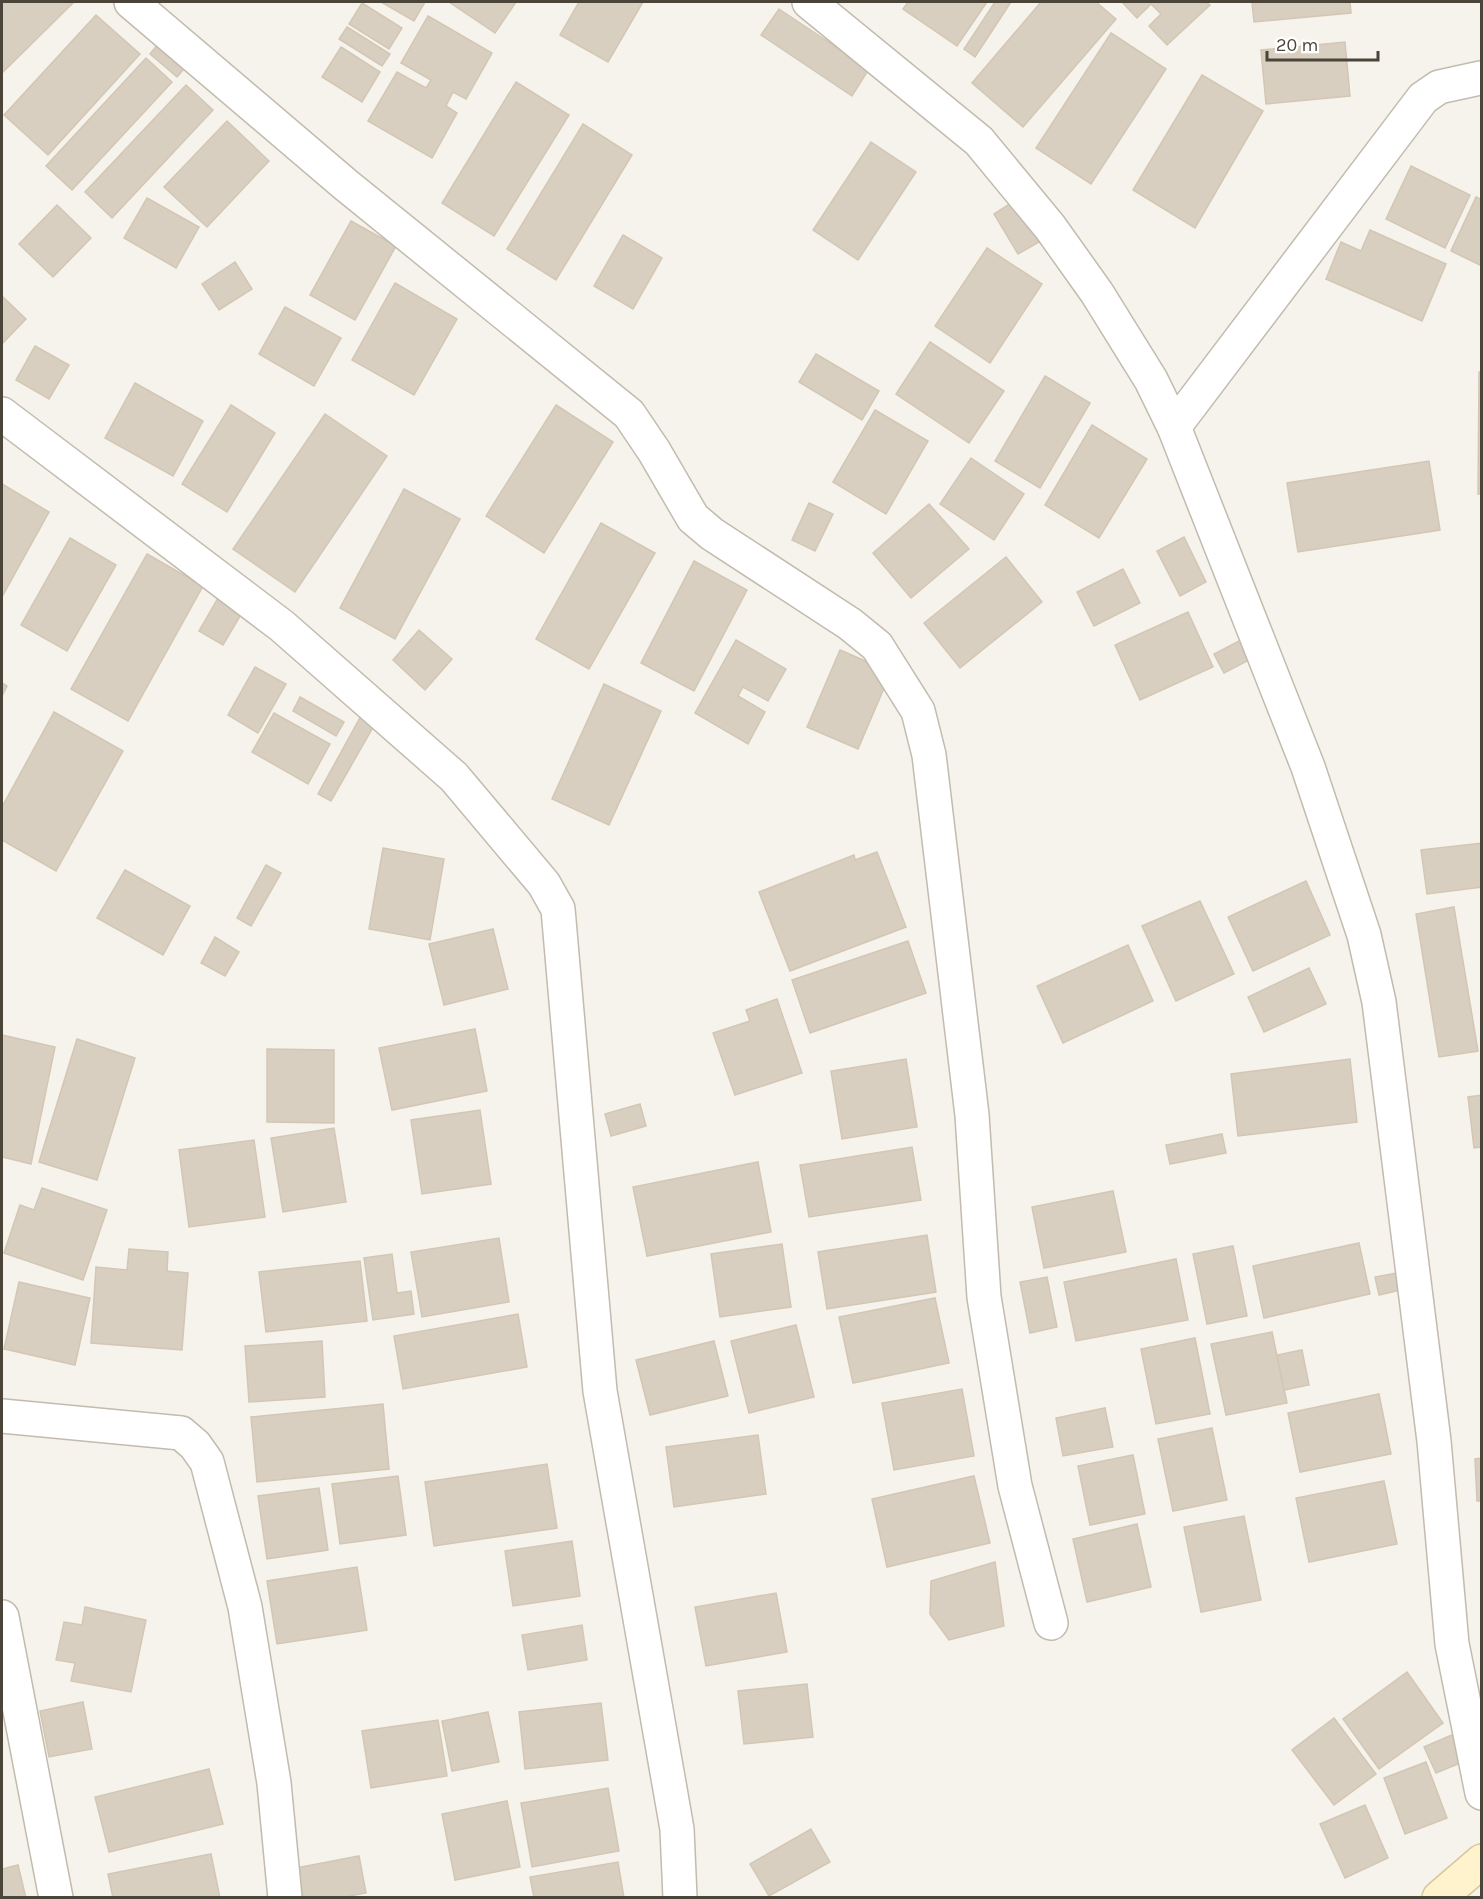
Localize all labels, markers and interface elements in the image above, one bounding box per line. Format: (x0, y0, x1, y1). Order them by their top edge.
scale bar (1267, 24, 1378, 62)
text: 20 m (1276, 34, 1318, 56)

